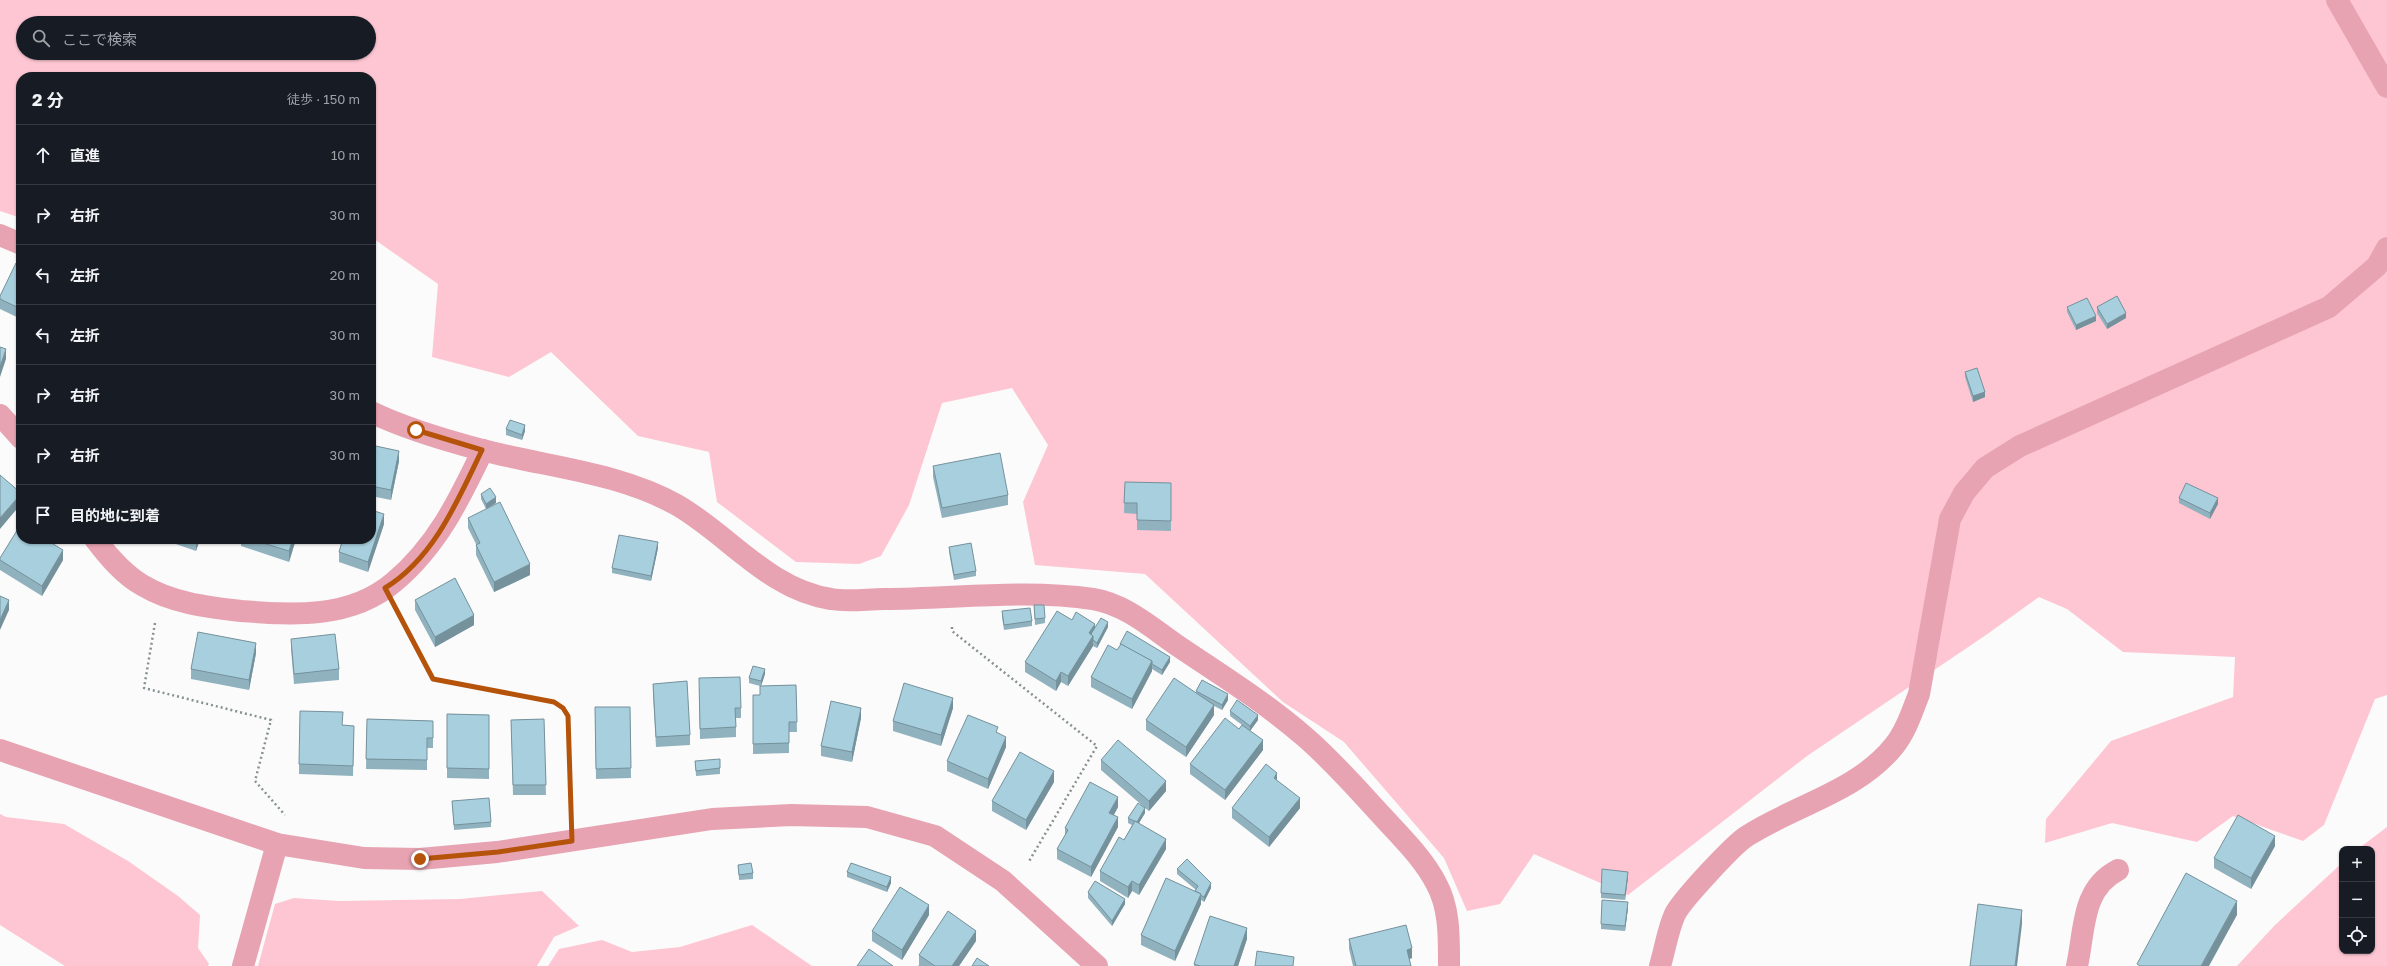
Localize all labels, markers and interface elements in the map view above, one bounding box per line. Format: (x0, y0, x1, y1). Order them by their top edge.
search box (16, 16, 376, 60)
icon: search (30, 27, 52, 49)
text: ここで検索 (62, 30, 137, 48)
text: 2 分 (32, 89, 64, 110)
text: 徒歩 · 150 m (287, 91, 360, 107)
icon: ahead (32, 144, 54, 166)
text: 直進 (70, 146, 100, 164)
text: 10 m (331, 147, 360, 163)
icon: right (32, 204, 54, 226)
text: 右折 (70, 206, 100, 224)
text: 30 m (330, 207, 360, 223)
icon: left (32, 264, 54, 286)
text: 左折 (70, 266, 100, 284)
text: 20 m (330, 267, 360, 283)
icon: left (32, 324, 54, 346)
text: 左折 (70, 326, 100, 344)
text: 30 m (330, 327, 360, 343)
icon: right (32, 384, 54, 406)
text: 右折 (70, 386, 100, 404)
text: 30 m (330, 387, 360, 403)
route start (407, 421, 425, 439)
icon: right (32, 444, 54, 466)
text: 右折 (70, 446, 100, 464)
text: 30 m (330, 447, 360, 463)
icon: arrive (32, 504, 54, 526)
text: 目的地に到着 (70, 506, 160, 524)
map controls (2339, 846, 2375, 954)
button: + (2339, 846, 2375, 882)
route end (411, 850, 429, 868)
button: − (2339, 882, 2375, 918)
button: locate (2339, 918, 2375, 954)

